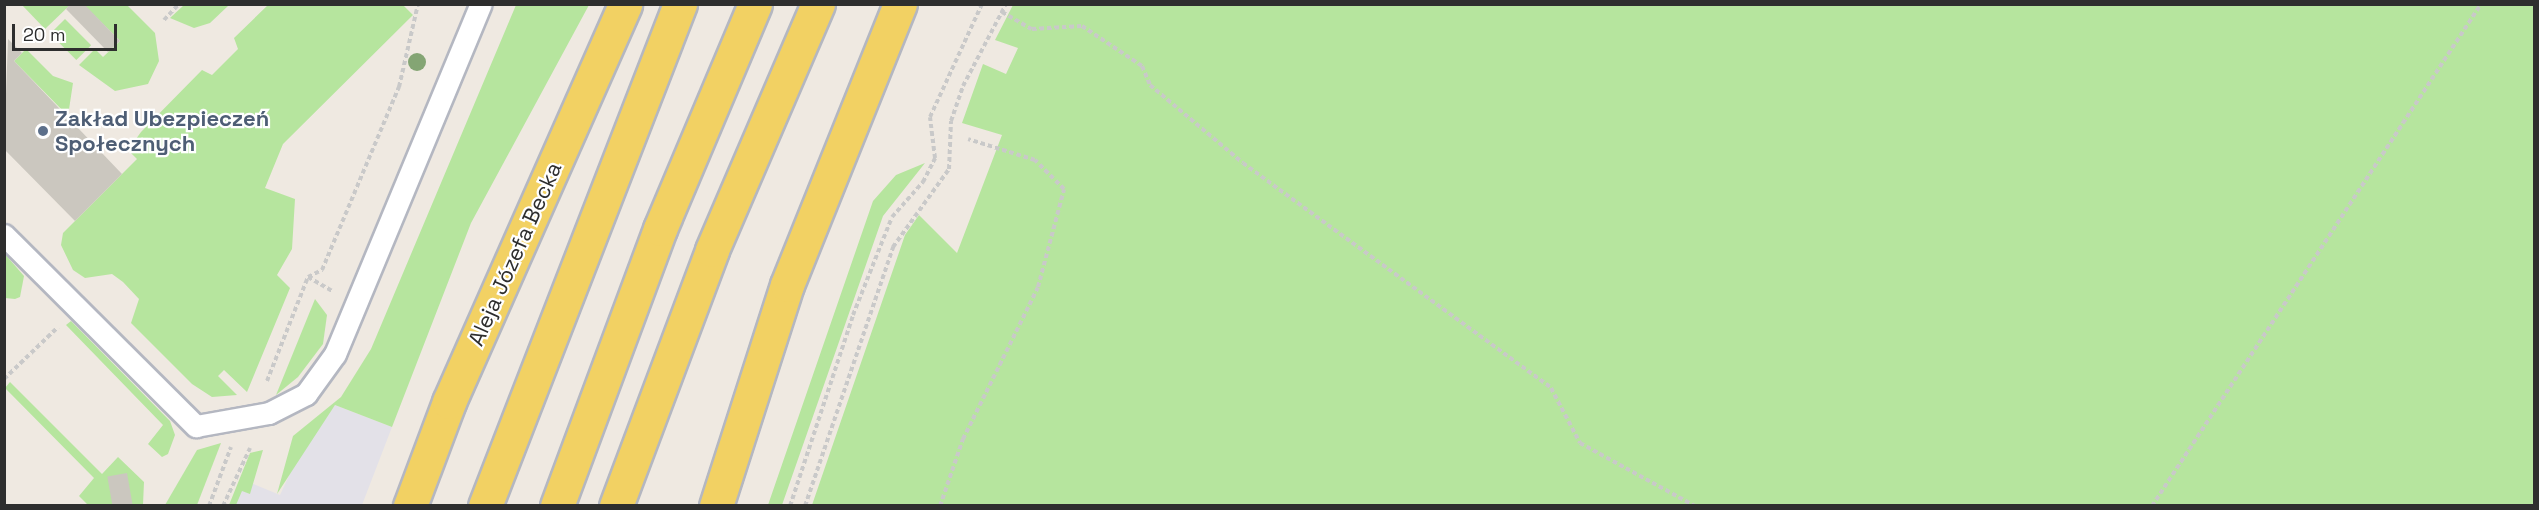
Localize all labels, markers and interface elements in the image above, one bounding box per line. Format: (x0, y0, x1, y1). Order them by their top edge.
scale bar (15, 12, 120, 50)
text: 20 m (23, 23, 66, 46)
place label: Zakład Ubezpieczeń Społecznych (55, 105, 269, 156)
marker: Zakład Ubezpieczeń Społecznych (36, 124, 50, 138)
street label: Aleja Józefa Becka (463, 158, 567, 350)

